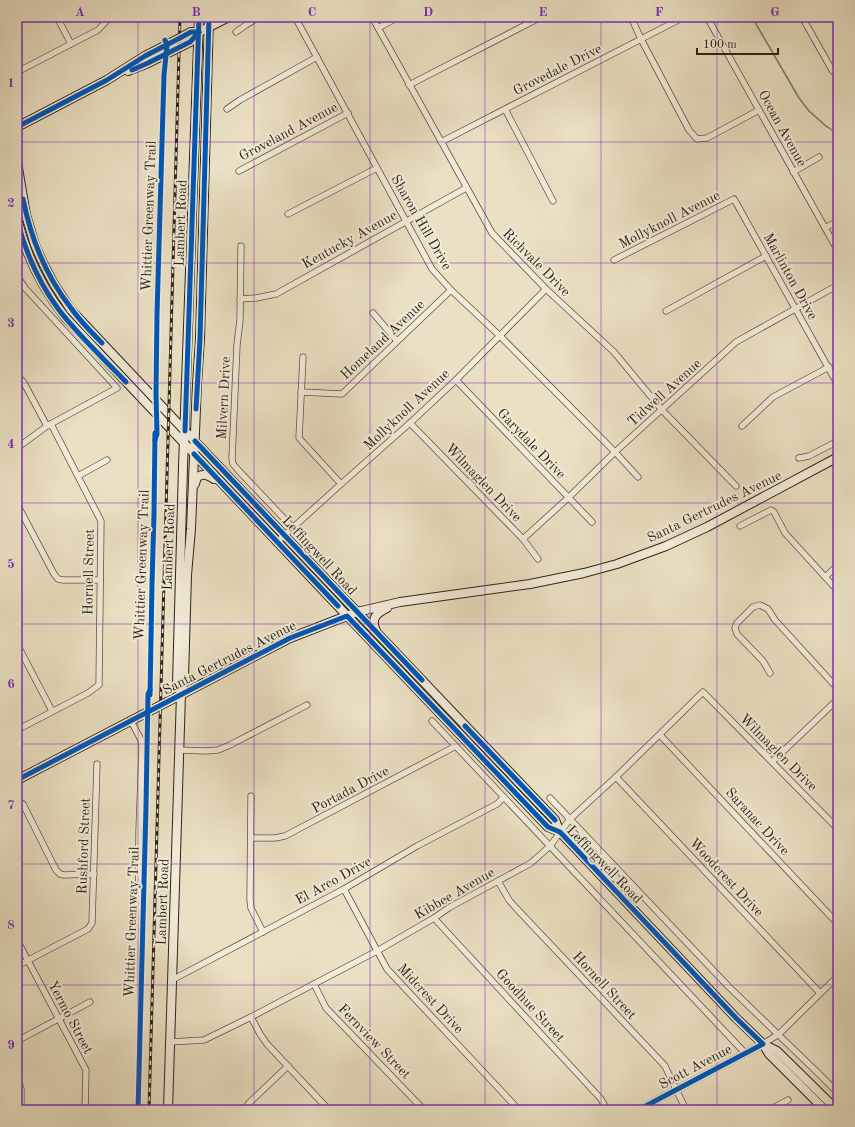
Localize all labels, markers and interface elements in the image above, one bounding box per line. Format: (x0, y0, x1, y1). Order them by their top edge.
text: A (75, 6, 85, 19)
text: B (191, 6, 201, 19)
text: C (308, 6, 316, 19)
text: D (423, 6, 433, 19)
text: E (539, 6, 548, 19)
text: F (655, 6, 664, 19)
text: G (770, 6, 780, 19)
scale bar (697, 30, 778, 56)
text: 100 m (703, 39, 737, 51)
street label: Grovedale Drive (511, 42, 604, 98)
text: 1 (7, 77, 15, 90)
street label: Ocean Avenue (755, 88, 809, 169)
street label: Groveland Avenue (237, 100, 340, 164)
street label: Whittier Greenway Trail (139, 140, 159, 292)
street label: Sharon Hill Drive (388, 173, 454, 272)
street label: Lambert Road (172, 179, 190, 267)
street label: Mollyknoll Avenue (617, 188, 722, 251)
text: 2 (7, 197, 15, 210)
street label: Kentucky Avenue (300, 208, 399, 272)
street label: Richvale Drive (500, 226, 573, 299)
street label: Marlinton Drive (761, 231, 820, 322)
street label: Homeland Avenue (338, 297, 427, 382)
text: 3 (7, 317, 15, 330)
street label: Milvern Drive (215, 356, 233, 440)
street label: Tidwell Avenue (625, 356, 704, 429)
street label: Mollyknoll Avenue (361, 367, 452, 453)
street label: Garydale Drive (494, 406, 568, 481)
text: 4 (7, 438, 15, 451)
street label: Wilmaglen Drive (443, 441, 524, 525)
street label: Santa Gertrudes Avenue (645, 468, 784, 546)
street label: Whittier Greenway Trail (132, 489, 152, 641)
street label: Lambert Road (160, 503, 178, 591)
street label: Leffingwell Road (279, 514, 359, 598)
street label: Hornell Street (81, 529, 97, 615)
text: 5 (7, 558, 15, 571)
street label: Santa Gertrudes Avenue (161, 618, 298, 698)
text: 6 (7, 678, 15, 691)
street label: Wilmaglen Drive (737, 711, 820, 794)
street label: Portada Drive (310, 764, 391, 816)
street label: Saranac Drive (723, 785, 792, 858)
street label: Rushford Street (75, 797, 93, 895)
text: 7 (7, 799, 15, 812)
street label: Leffingwell Road (564, 823, 645, 906)
street label: Woodcrest Drive (686, 836, 766, 920)
street label: Whittier Greenway Trail (122, 846, 142, 998)
street label: El Arco Drive (293, 854, 374, 907)
street label: Lambert Road (154, 858, 172, 946)
street label: Kibbee Avenue (412, 865, 497, 922)
text: 8 (7, 919, 15, 932)
street label: Hornell Street (570, 949, 639, 1022)
street label: Midcrest Drive (395, 961, 466, 1036)
street label: Goodhue Street (493, 967, 567, 1045)
street label: Yermo Street (45, 979, 95, 1056)
street label: Fernview Street (335, 1002, 413, 1082)
text: 9 (7, 1039, 15, 1052)
street label: Scott Avenue (657, 1042, 734, 1092)

